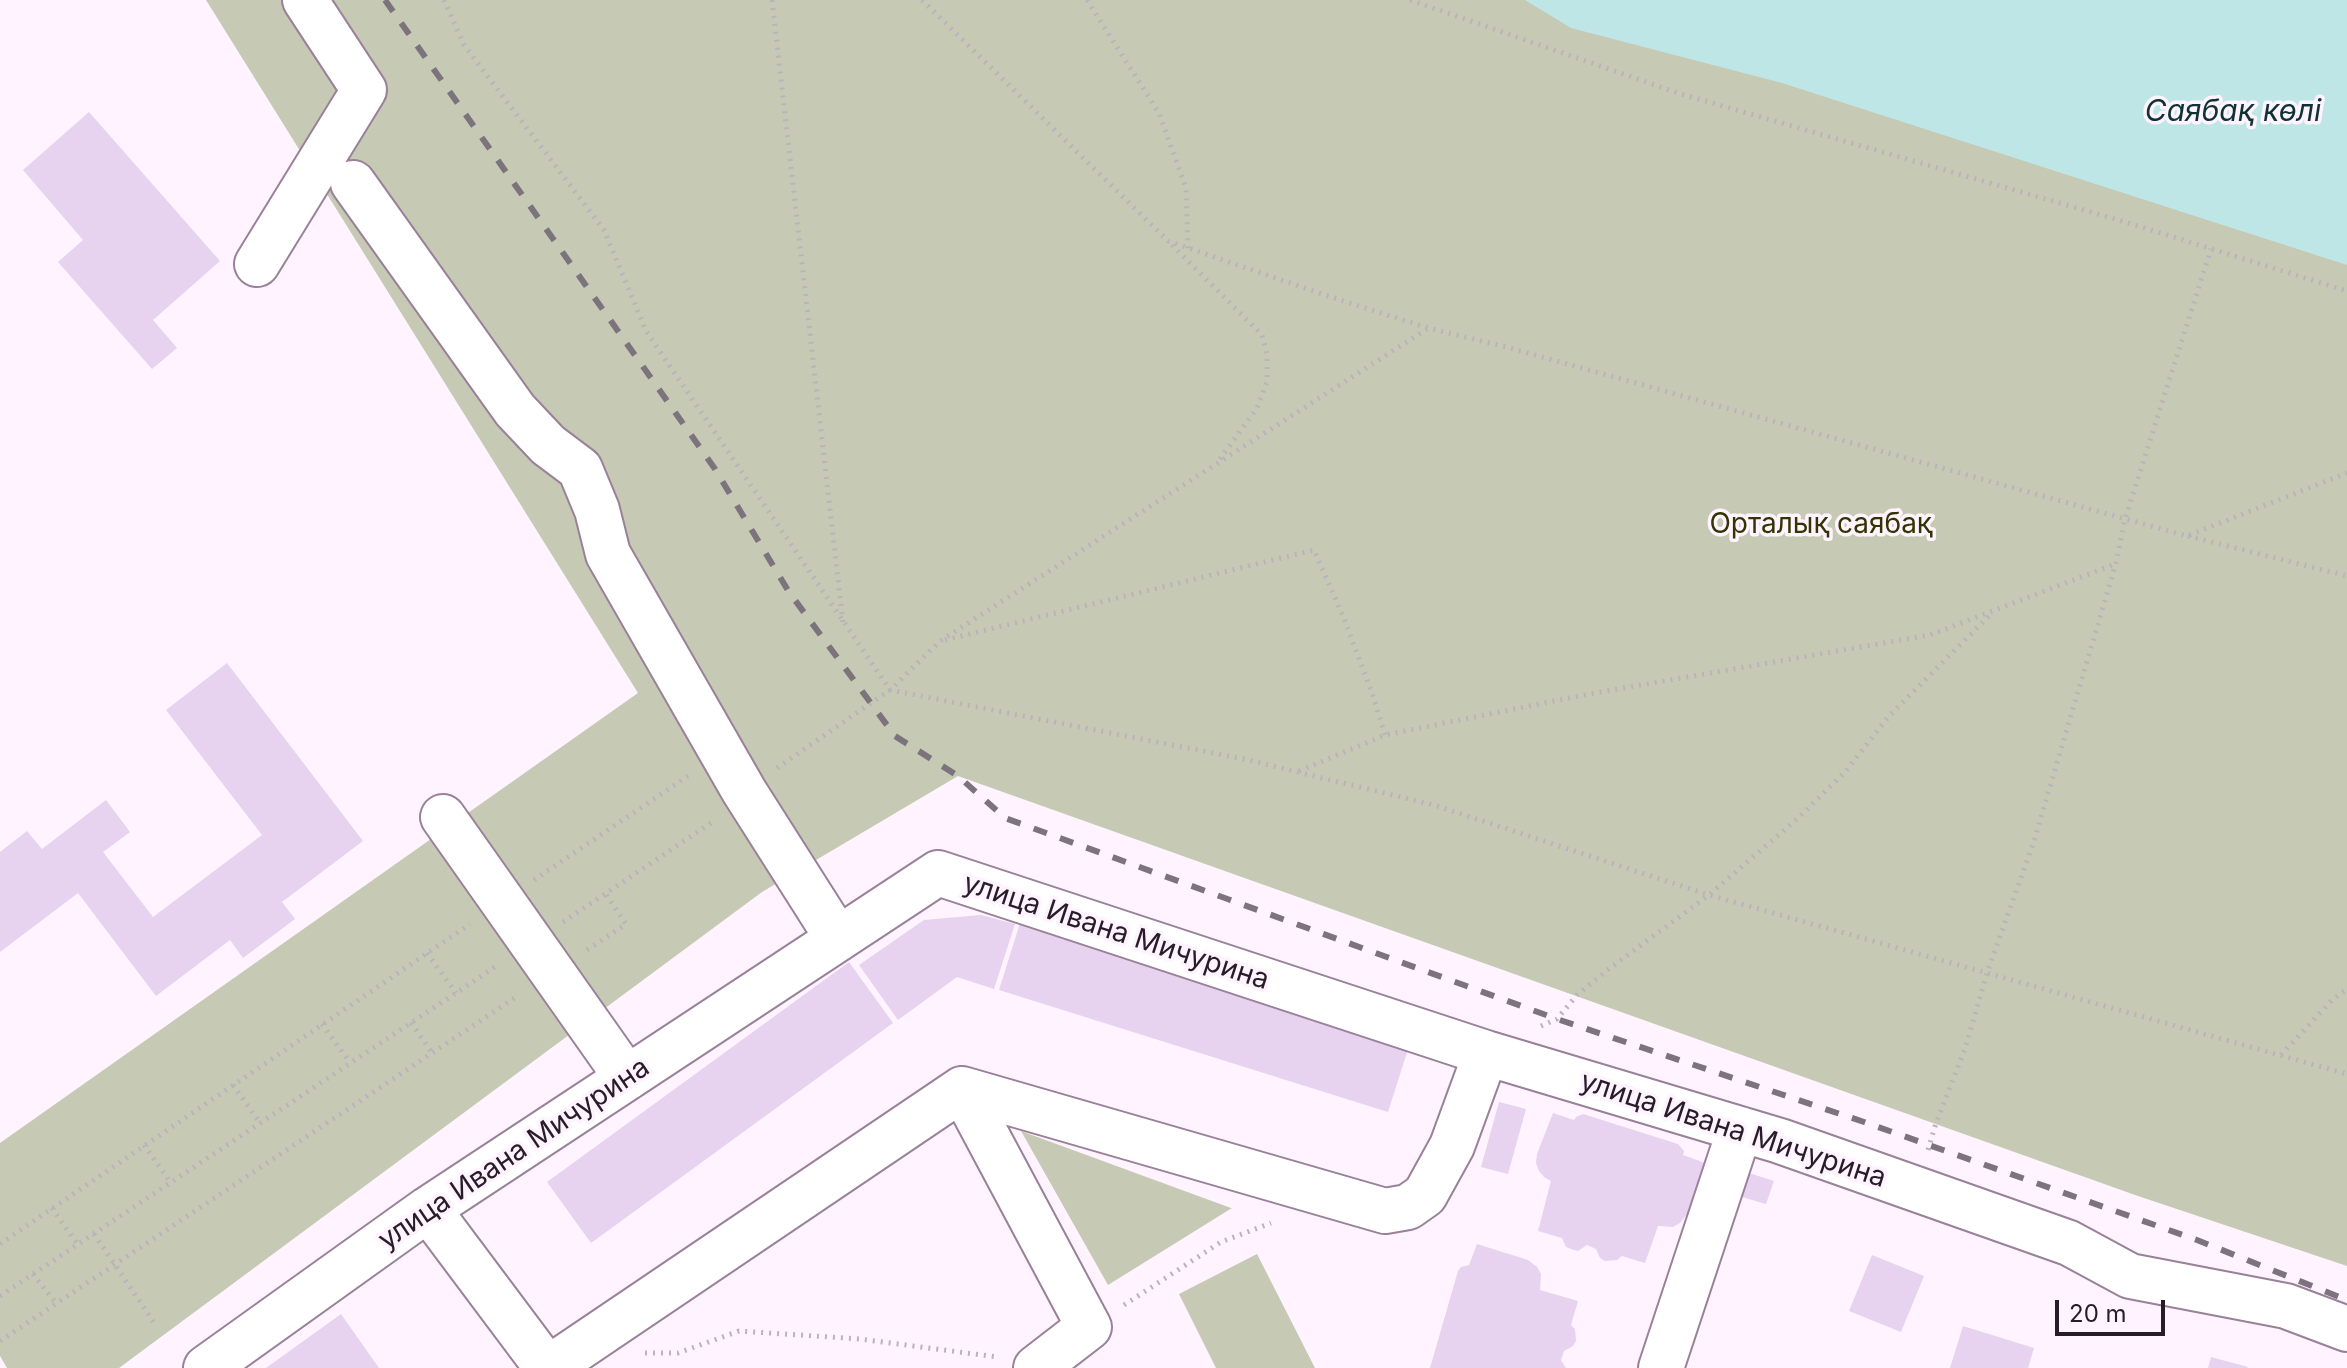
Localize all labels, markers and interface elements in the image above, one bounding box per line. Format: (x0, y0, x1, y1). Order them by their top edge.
water label: Саябақ көлі (2145, 94, 2321, 130)
park label: Орталық саябақ (1709, 508, 1933, 542)
street label: улица Ивана Мичурина (959, 867, 1273, 997)
street label: улица Ивана Мичурина (372, 1051, 656, 1257)
street label: улица Ивана Мичурина (1576, 1065, 1890, 1195)
scale bar (2059, 1284, 2169, 1334)
text: 20 m (2069, 1299, 2127, 1328)

